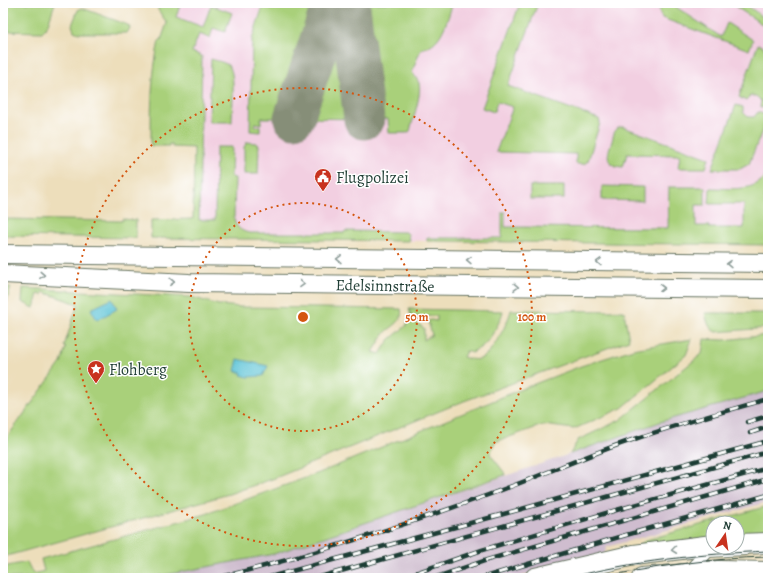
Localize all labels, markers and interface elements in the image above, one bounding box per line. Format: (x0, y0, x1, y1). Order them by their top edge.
public building icon: Flugpolizei (313, 167, 333, 192)
place label: Flugpolizei (336, 167, 409, 189)
one-way arrow (336, 255, 342, 263)
one-way arrow (466, 256, 472, 264)
one-way arrow (596, 258, 602, 266)
one-way arrow (726, 259, 732, 268)
one-way arrow (39, 271, 45, 279)
street label: Edelsinnstraße (335, 274, 435, 298)
one-way arrow (169, 278, 175, 287)
one-way arrow (299, 280, 305, 288)
one-way arrow (513, 283, 519, 291)
one-way arrow (659, 284, 665, 292)
text: 50 m (405, 309, 429, 325)
text: 100 m (518, 309, 546, 325)
centre of rings (296, 310, 310, 324)
place icon: Flohberg (86, 359, 106, 384)
place label: Flohberg (109, 359, 167, 381)
north arrow (705, 515, 745, 555)
text: N (722, 518, 733, 534)
one-way arrow (671, 545, 677, 554)

